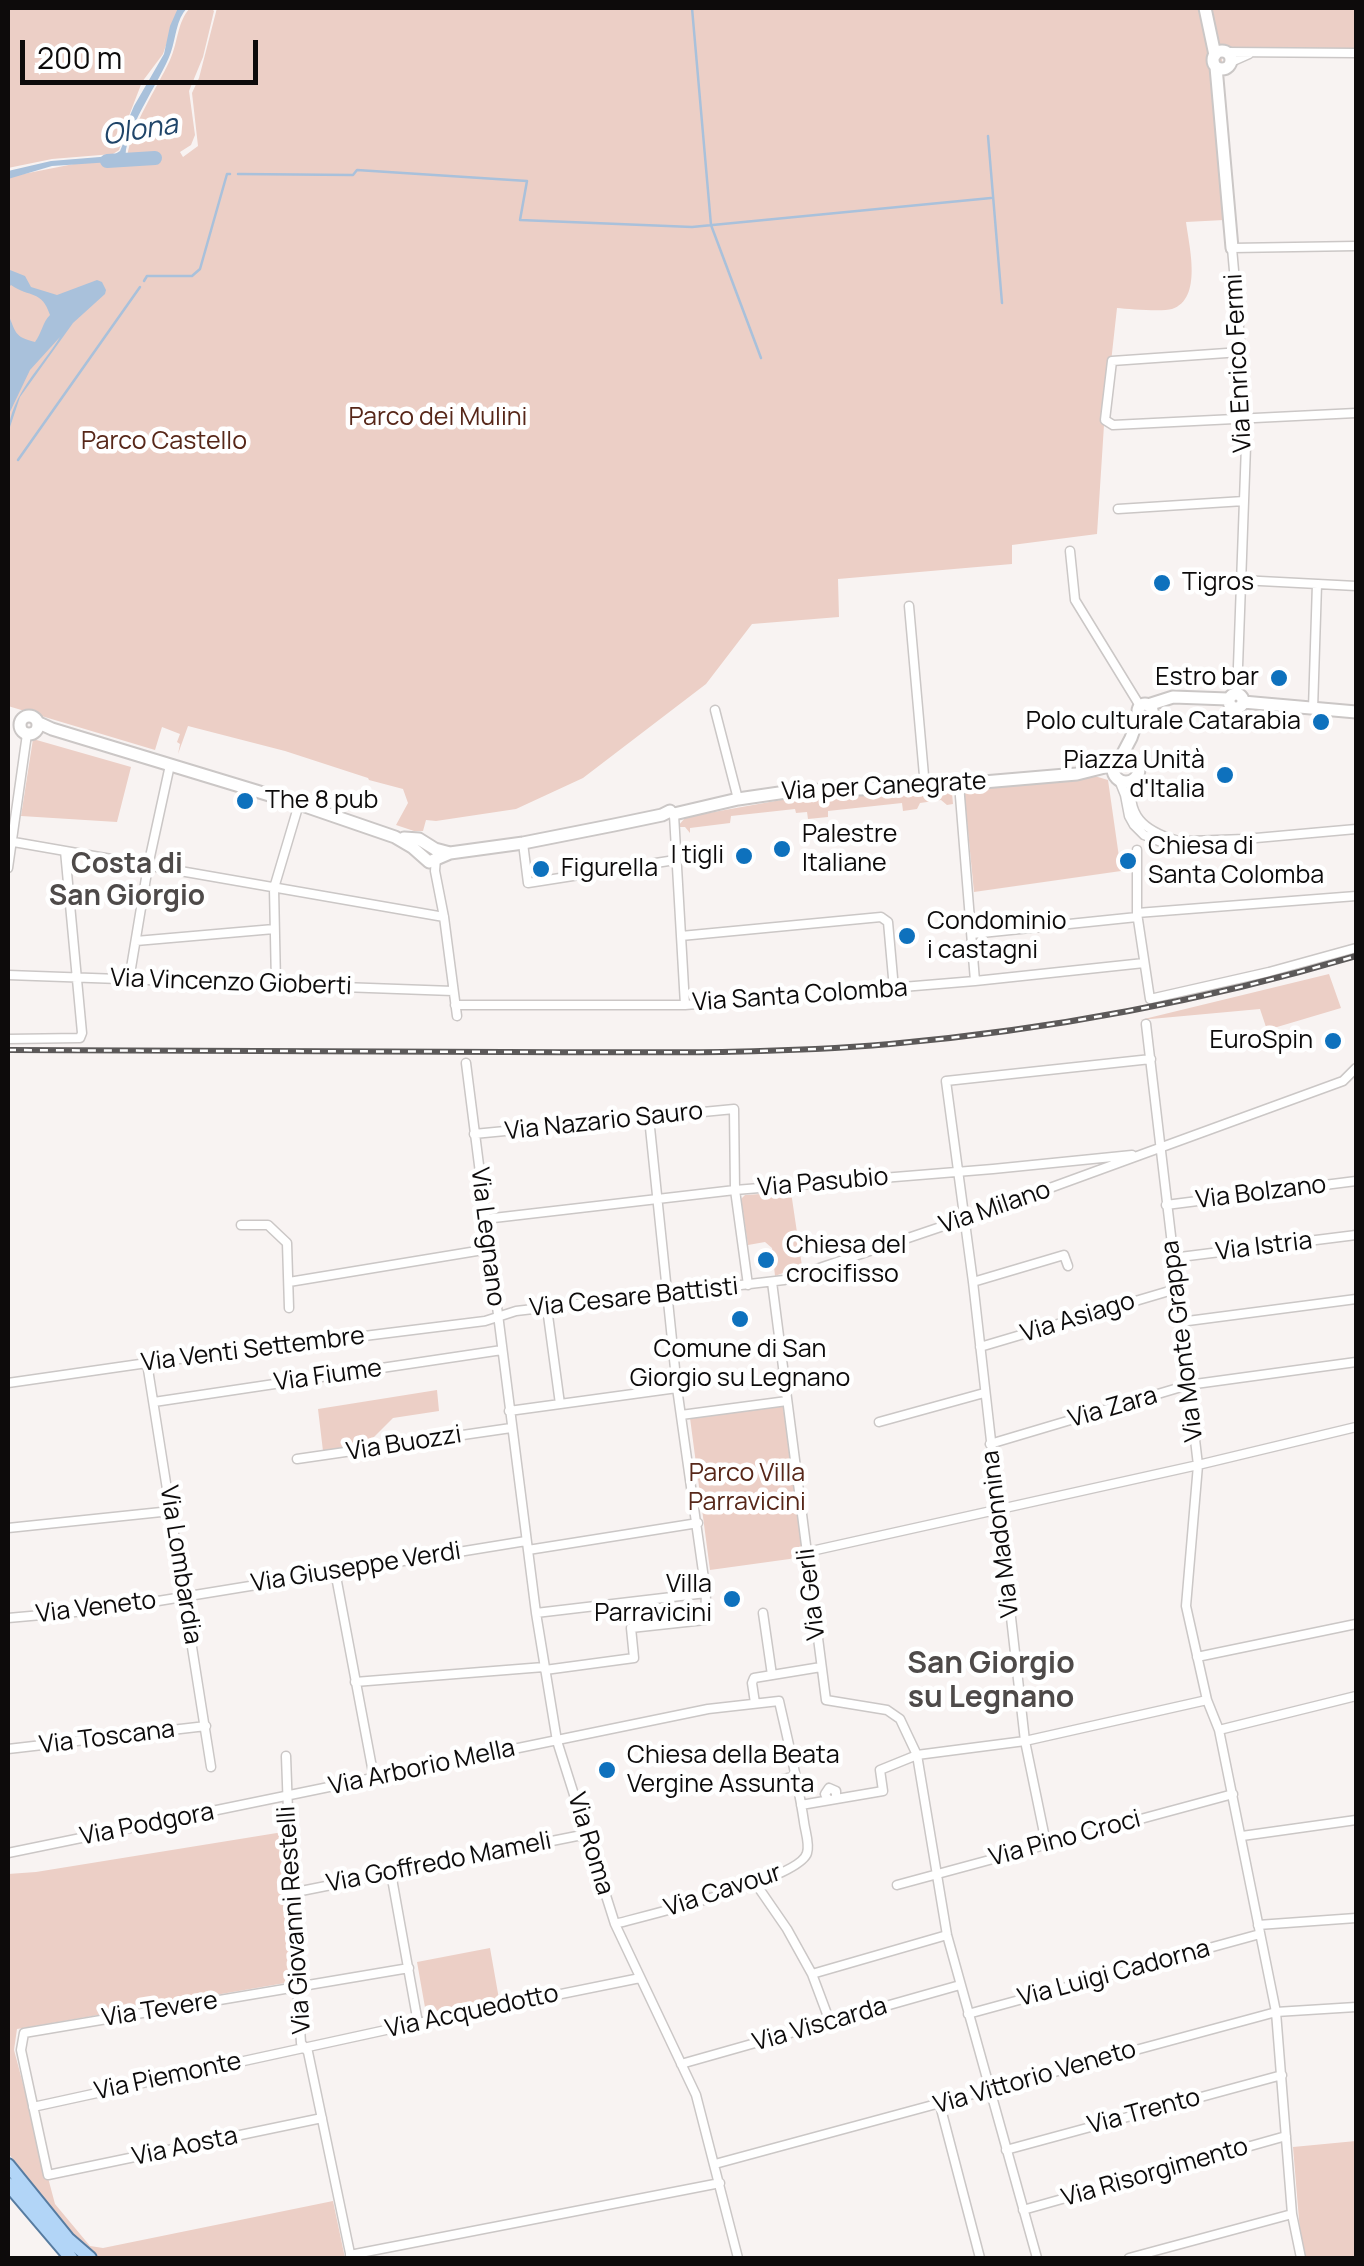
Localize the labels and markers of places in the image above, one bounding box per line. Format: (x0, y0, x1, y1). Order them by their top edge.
place label: Tigros (1182, 568, 1254, 598)
marker: Tigros (1151, 572, 1173, 594)
place label: Estro bar (1155, 663, 1259, 693)
marker: Estro bar (1268, 667, 1290, 689)
place label: Polo culturale Catarabia (1026, 707, 1301, 737)
marker: Polo culturale Catarabia (1310, 711, 1332, 733)
place label: Piazza Unità d'Italia (1063, 746, 1205, 805)
marker: Piazza Unità d'Italia (1214, 764, 1236, 786)
place label: The 8 pub (265, 786, 378, 816)
marker: The 8 pub (234, 790, 256, 812)
place label: Palestre Italiane (802, 820, 897, 879)
place label: Chiesa di Santa Colomba (1148, 832, 1324, 891)
marker: Palestre Italiane (771, 838, 793, 860)
place label: I tigli (671, 841, 724, 871)
marker: I tigli (733, 845, 755, 867)
marker: Chiesa di Santa Colomba (1117, 850, 1139, 872)
place label: Figurella (561, 854, 658, 884)
marker: Figurella (530, 858, 552, 880)
place label: Condominio i castagni (927, 907, 1067, 966)
marker: Condominio i castagni (896, 925, 918, 947)
place label: EuroSpin (1209, 1026, 1313, 1056)
marker: EuroSpin (1322, 1030, 1344, 1052)
place label: Chiesa del crocifisso (786, 1231, 906, 1290)
marker: Chiesa del crocifisso (755, 1249, 777, 1271)
marker: Comune di San Giorgio su Legnano (729, 1308, 751, 1330)
place label: Comune di San Giorgio su Legnano (630, 1335, 850, 1394)
place label: Villa Parravicini (594, 1570, 712, 1629)
marker: Villa Parravicini (721, 1588, 743, 1610)
place label: Chiesa della Beata Vergine Assunta (627, 1741, 840, 1800)
marker: Chiesa della Beata Vergine Assunta (596, 1759, 618, 1781)

